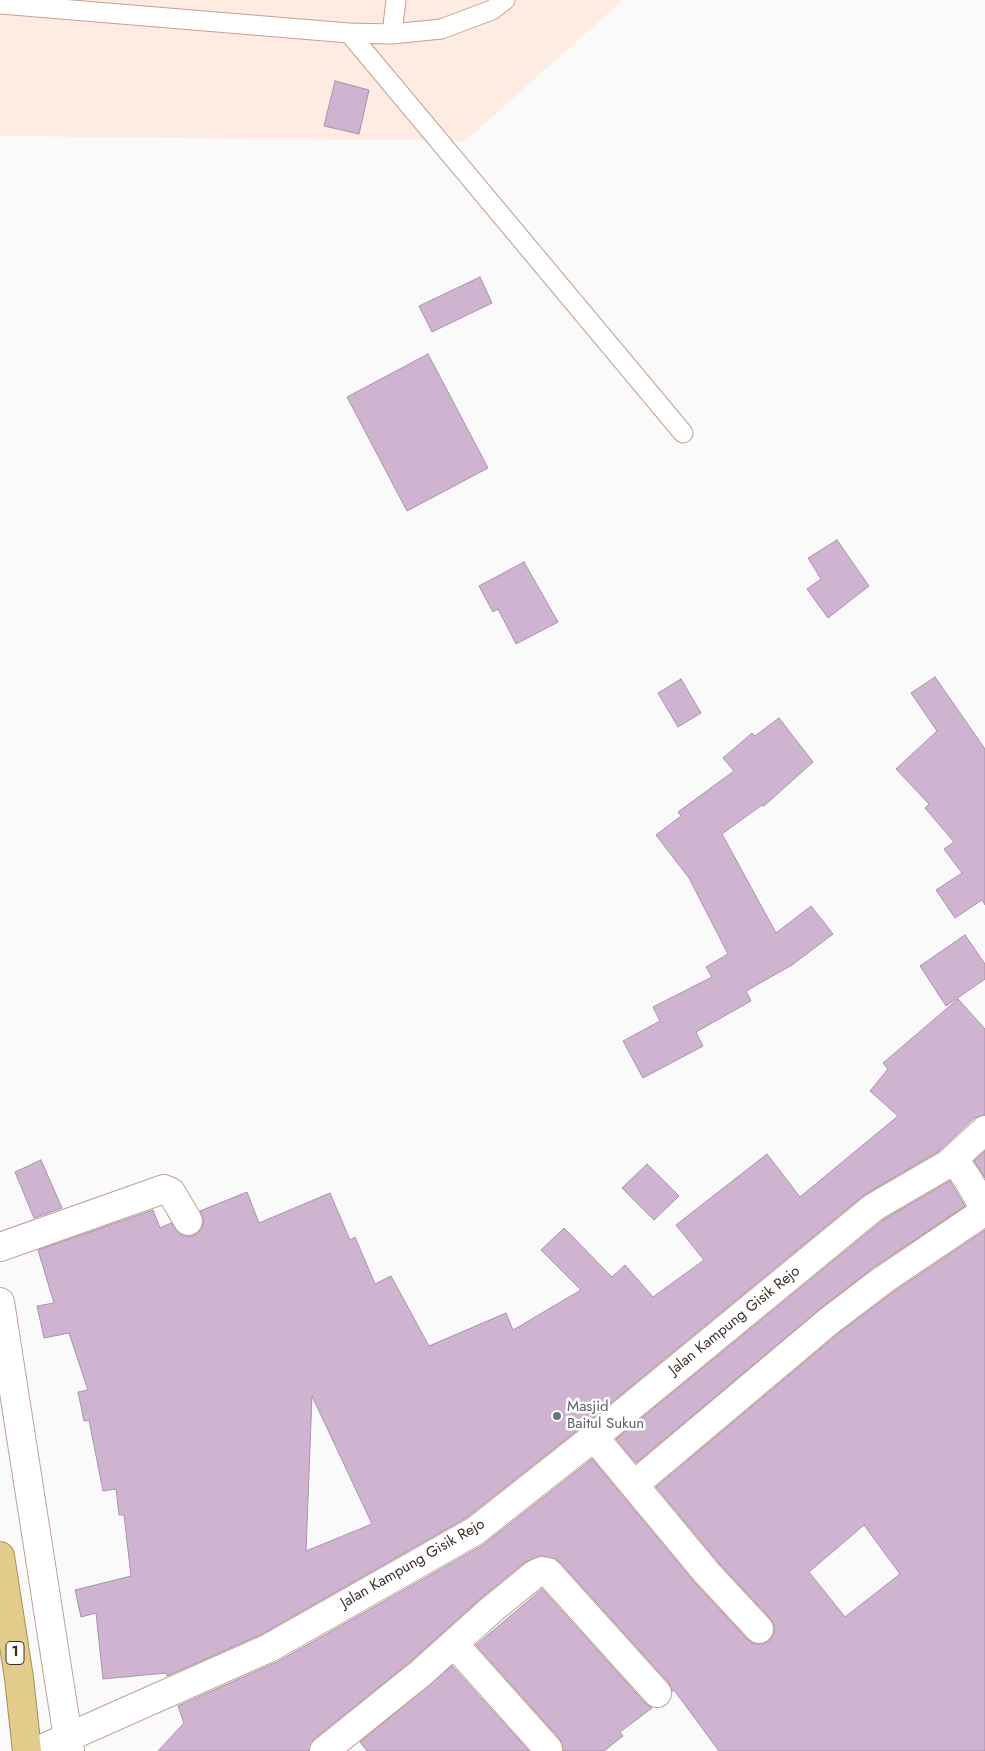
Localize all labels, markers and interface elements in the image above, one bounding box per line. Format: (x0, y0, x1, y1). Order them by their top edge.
street label: Jalan Kampung Gisik Rejo (666, 1263, 804, 1379)
place label: Masjid Baitul Sukun (567, 1398, 644, 1433)
marker: Masjid Baitul Sukun (551, 1410, 563, 1422)
street label: Jalan Kampung Gisik Rejo (338, 1515, 488, 1613)
road number: 1 (6, 1642, 24, 1665)

